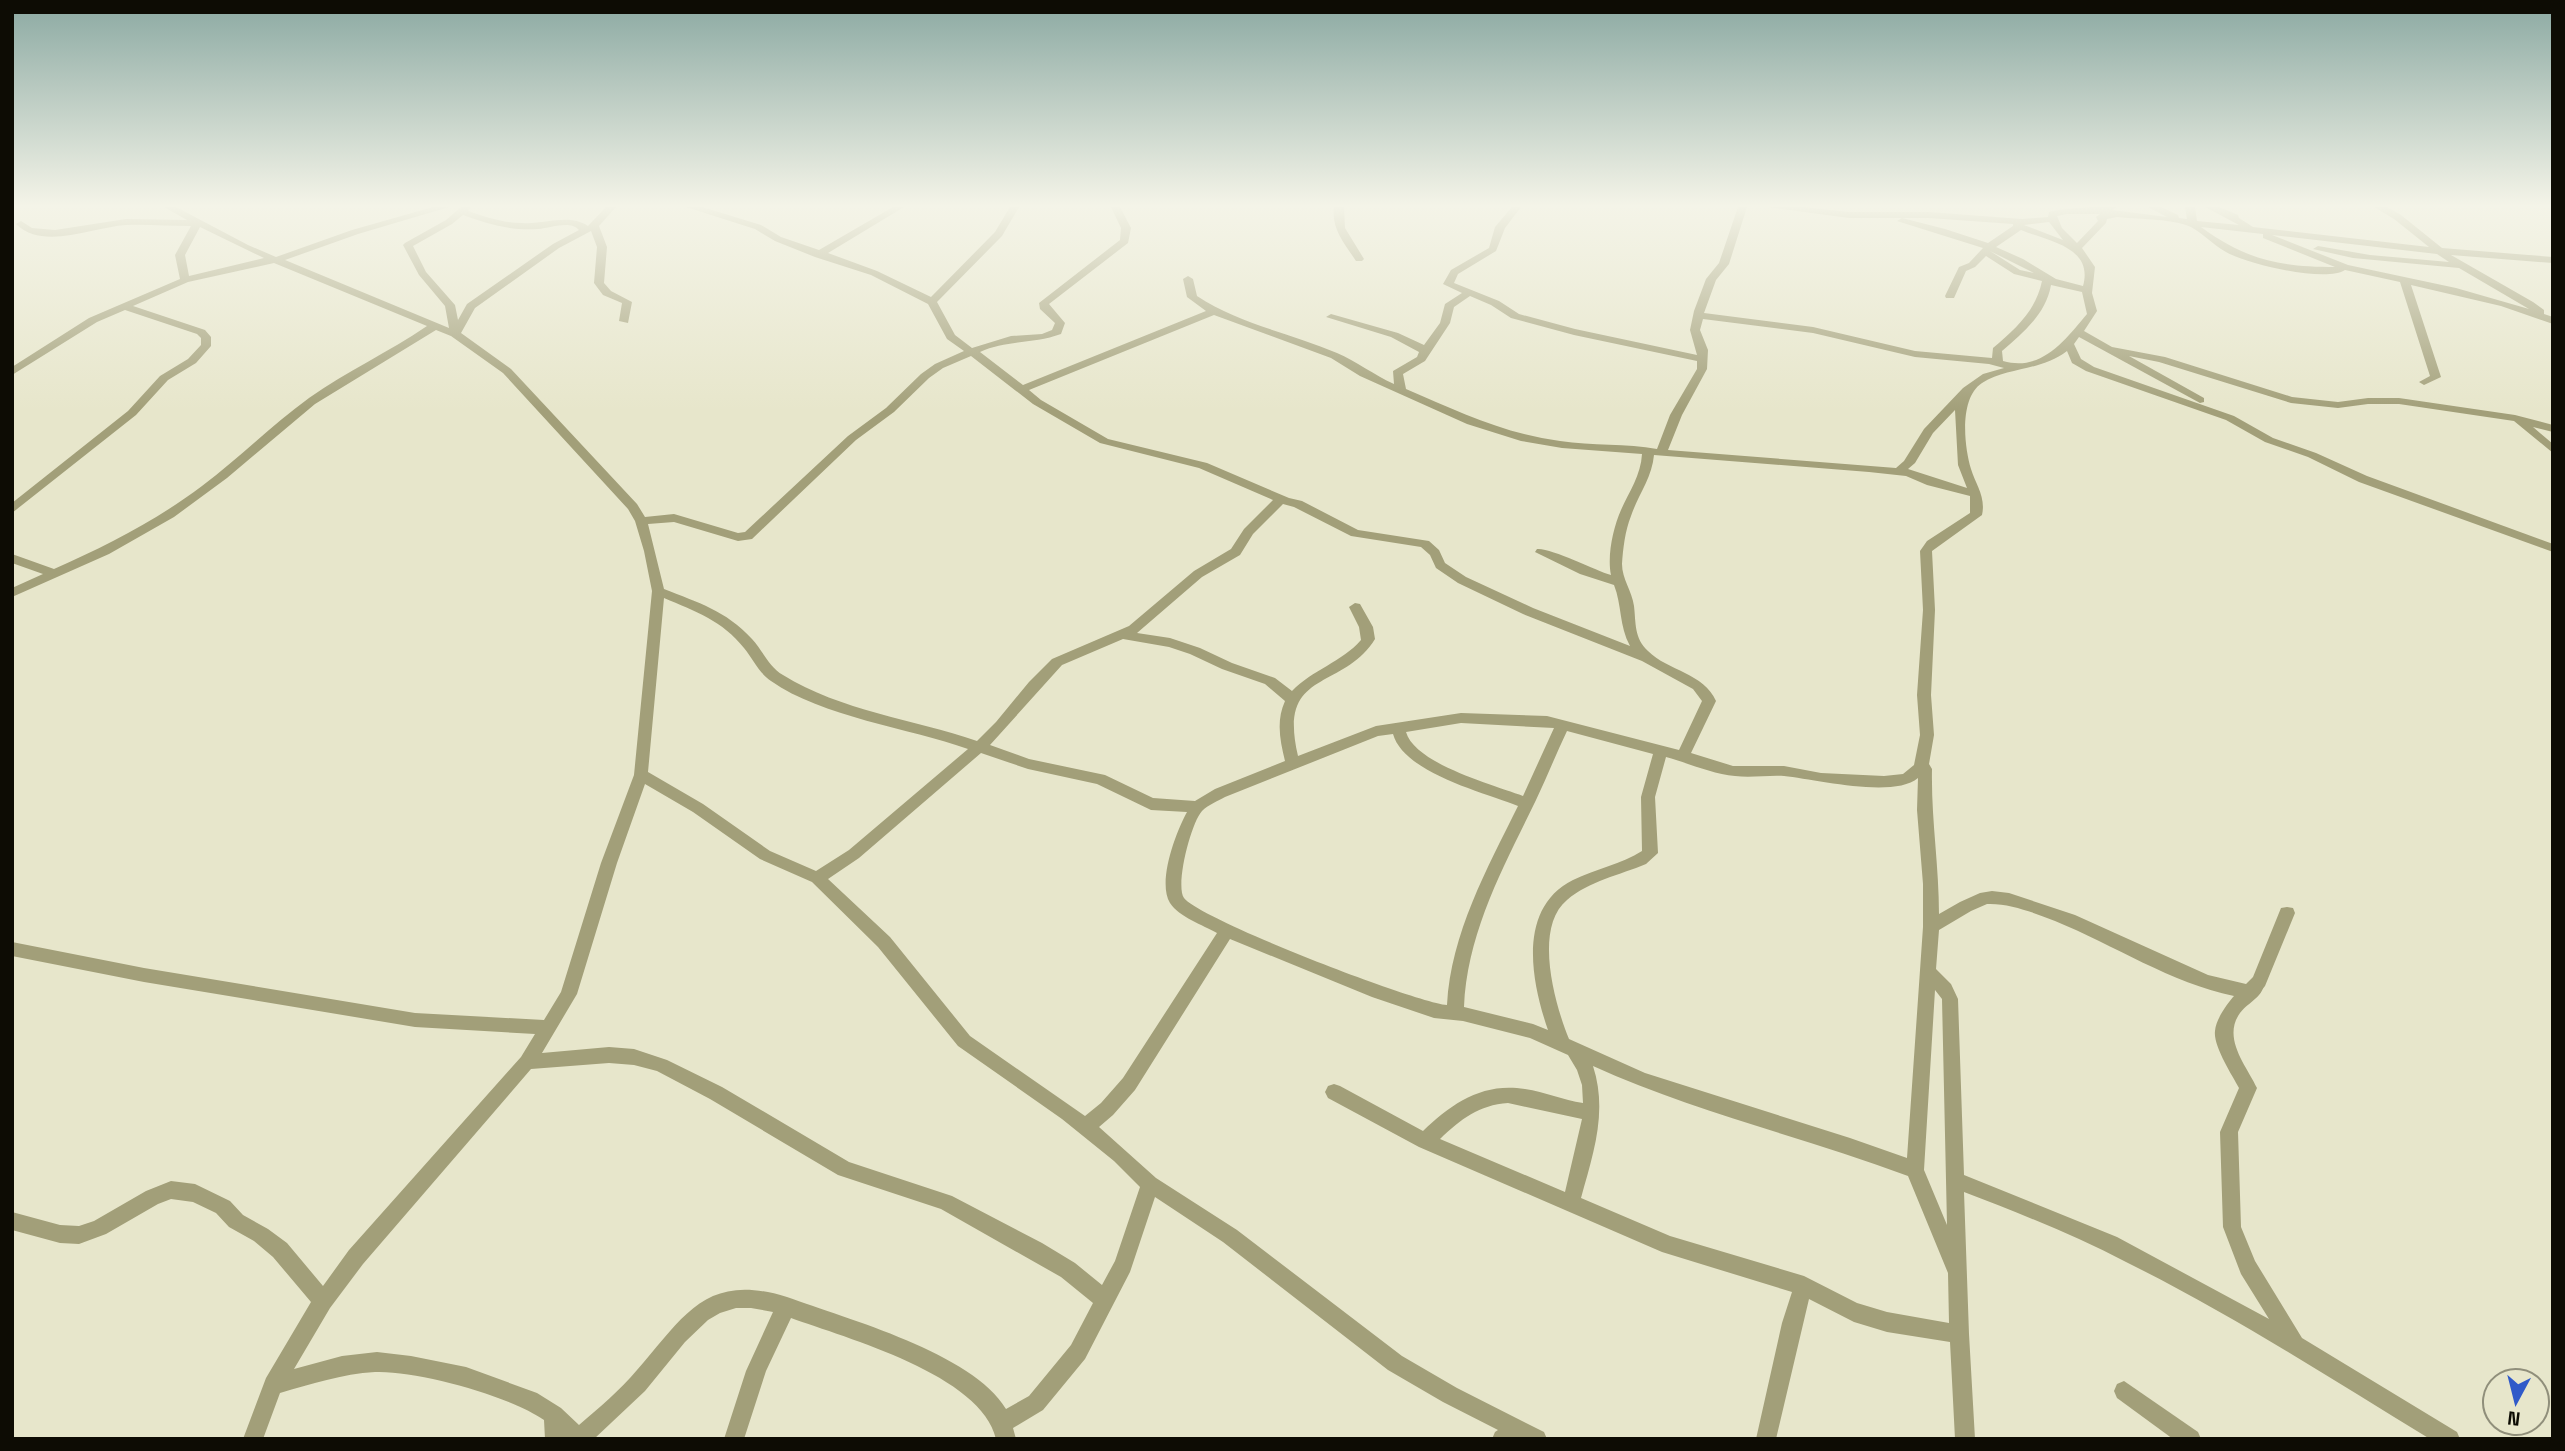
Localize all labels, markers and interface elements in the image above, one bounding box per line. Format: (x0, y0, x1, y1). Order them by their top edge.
north arrow (2481, 1367, 2551, 1437)
text: N (2506, 1405, 2522, 1432)

